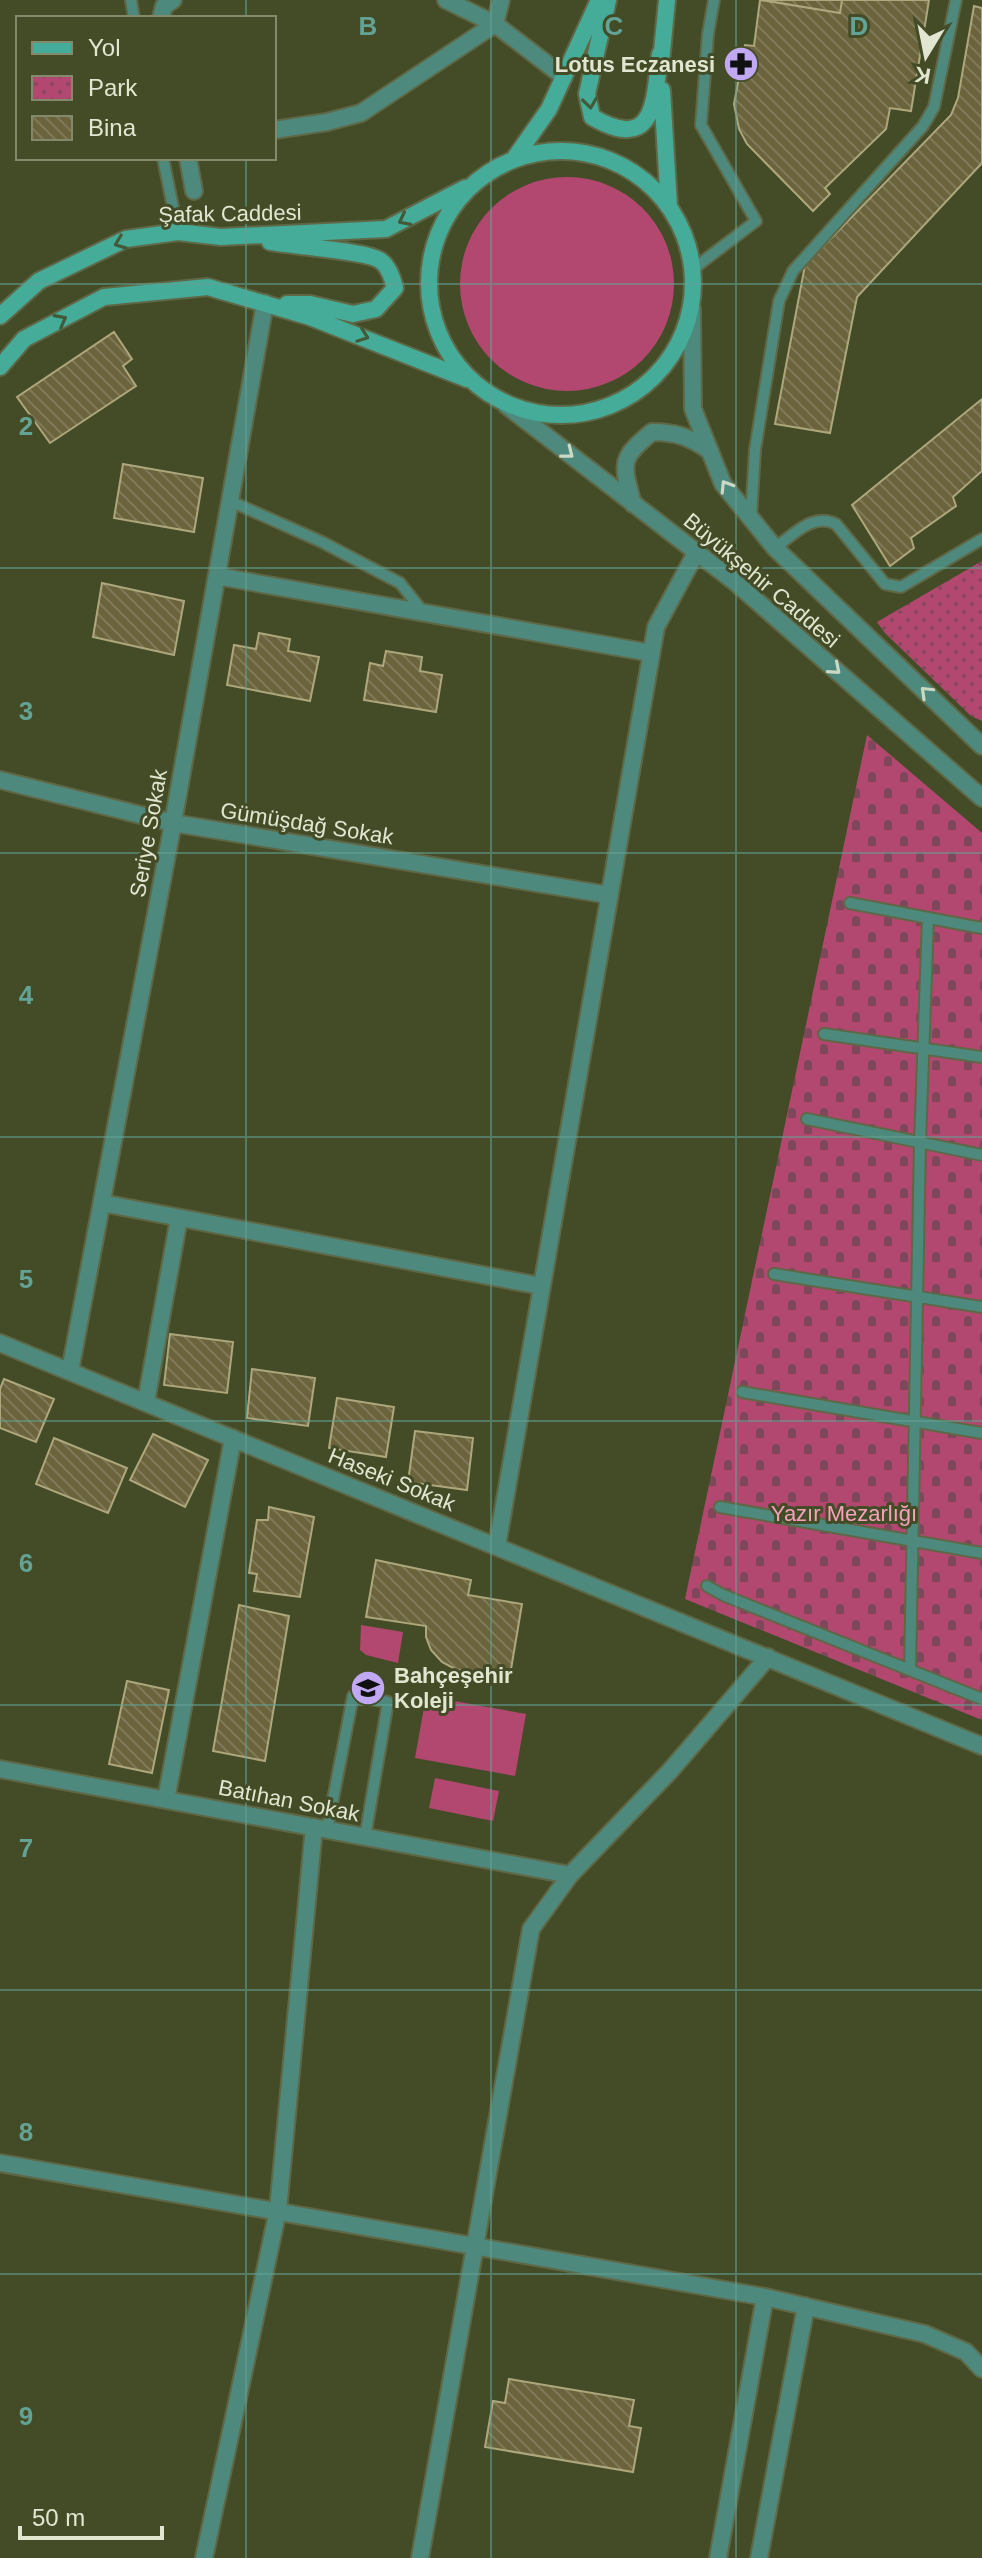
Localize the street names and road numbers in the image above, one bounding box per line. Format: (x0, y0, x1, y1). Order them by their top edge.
street label: Şafak Caddesi (158, 200, 302, 227)
street label: Büyükşehir Caddesi (679, 508, 845, 653)
street label: Seriye Sokak (125, 766, 172, 899)
street label: Gümüşdağ Sokak (219, 797, 396, 850)
street label: Haseki Sokak (325, 1443, 460, 1517)
street label: Batıhan Sokak (216, 1775, 362, 1827)

